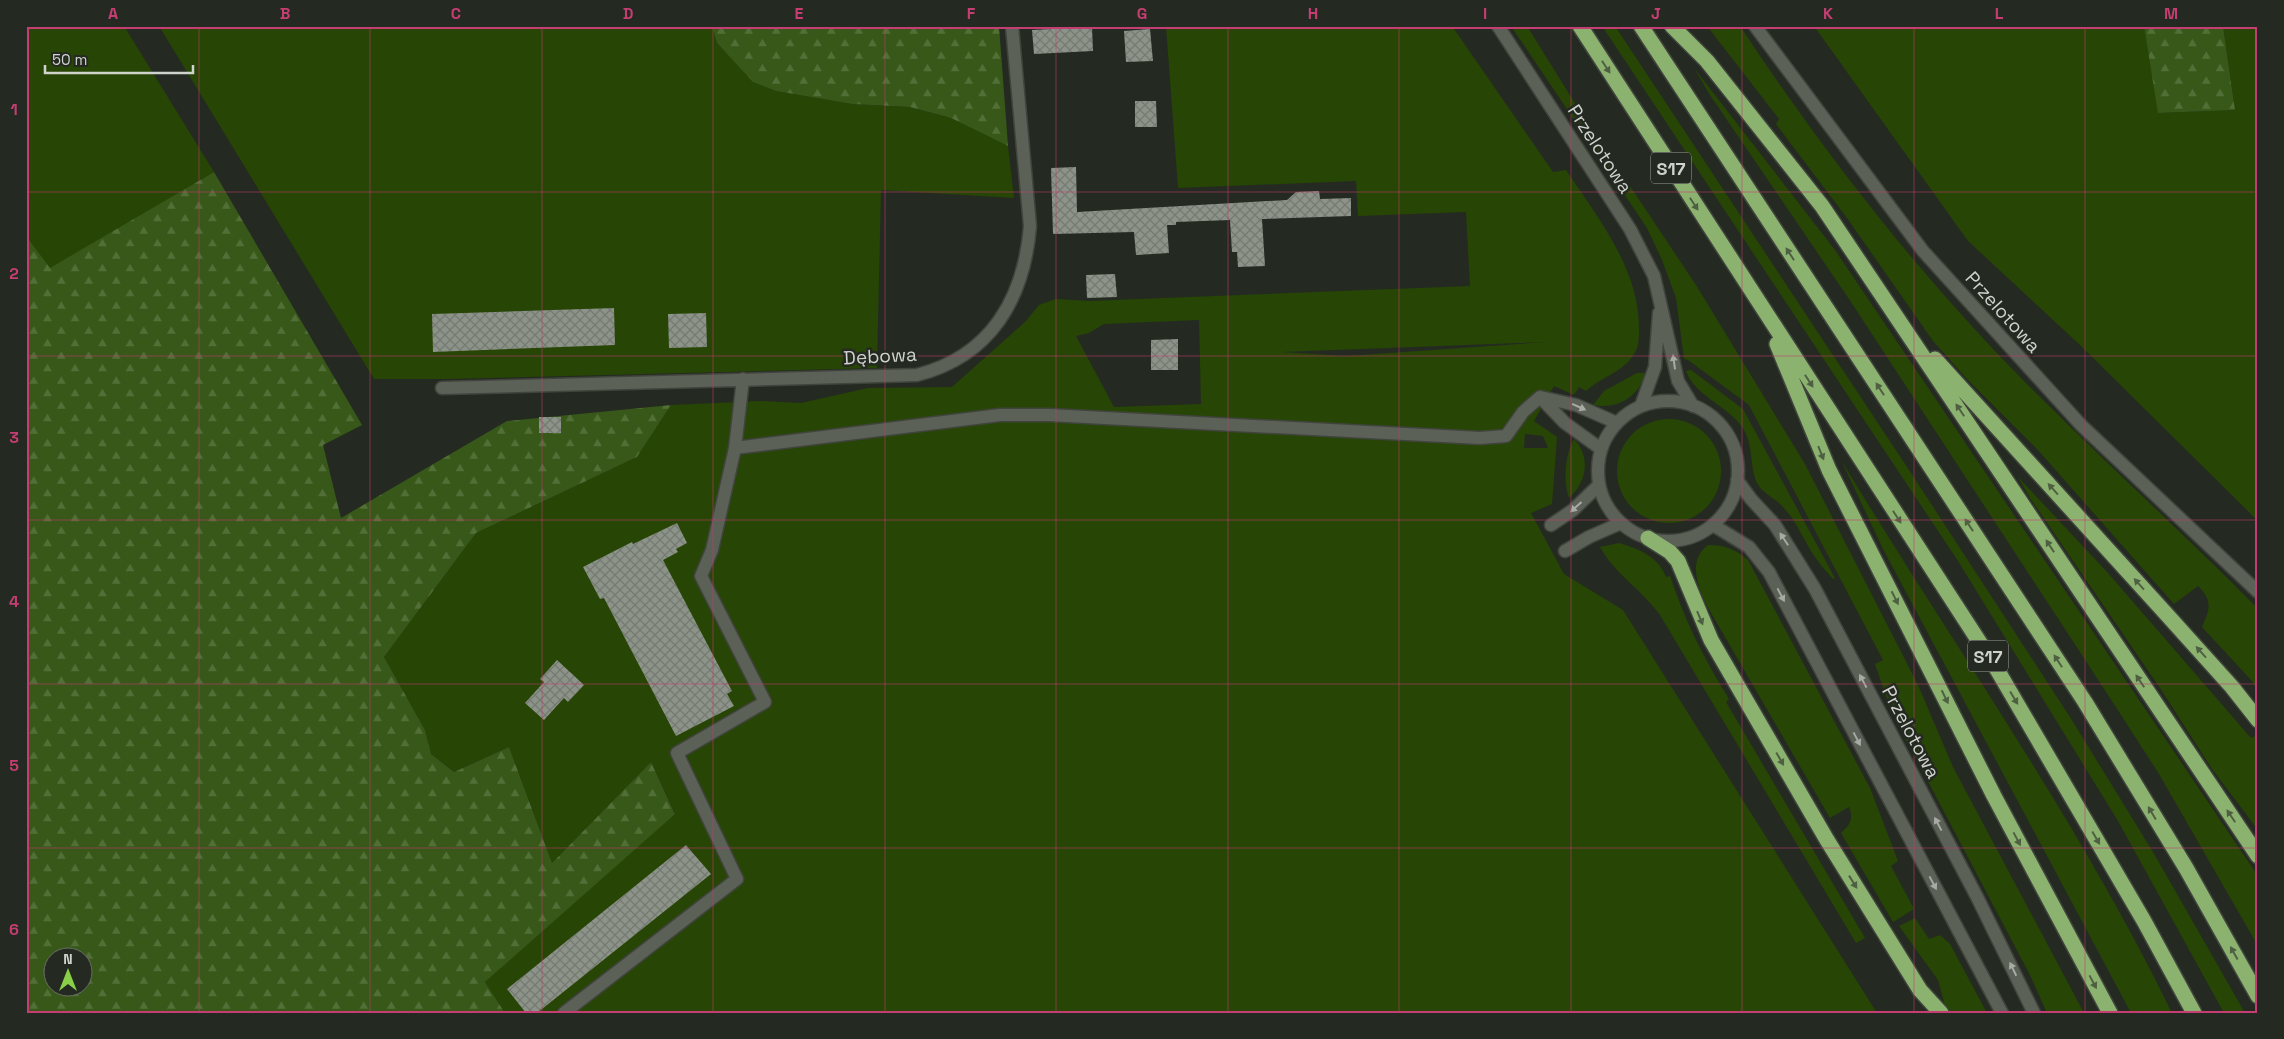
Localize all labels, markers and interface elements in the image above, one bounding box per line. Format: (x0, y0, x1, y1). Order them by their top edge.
text: A (108, 3, 118, 24)
text: B (280, 3, 290, 24)
text: C (451, 3, 461, 24)
text: D (623, 3, 633, 24)
text: E (795, 3, 804, 24)
text: F (967, 3, 976, 24)
text: G (1137, 3, 1147, 24)
text: H (1308, 3, 1318, 24)
text: I (1483, 3, 1487, 24)
text: J (1651, 3, 1661, 24)
text: K (1823, 3, 1833, 24)
text: L (1995, 3, 2004, 24)
text: M (2164, 3, 2178, 24)
scale bar (45, 42, 192, 74)
text: 50 m (52, 50, 87, 69)
one-way arrow (1601, 61, 1611, 74)
text: 1 (10, 99, 18, 120)
street label: Przelotowa (1562, 100, 1638, 198)
road number: S17 (1651, 152, 1691, 184)
one-way arrow (1689, 197, 1699, 210)
one-way arrow (1786, 247, 1795, 260)
text: 2 (9, 263, 19, 284)
street label: Przelotowa (1960, 266, 2046, 358)
street label: Dębowa (843, 342, 917, 370)
one-way arrow (1670, 353, 1678, 369)
one-way arrow (1804, 374, 1813, 387)
one-way arrow (1875, 383, 1884, 396)
one-way arrow (1572, 404, 1586, 412)
one-way arrow (1955, 404, 1965, 417)
text: 3 (9, 427, 19, 448)
one-way arrow (1818, 446, 1826, 460)
one-way arrow (2047, 483, 2059, 495)
one-way arrow (1571, 501, 1583, 513)
one-way arrow (1893, 510, 1902, 524)
one-way arrow (1964, 519, 1974, 532)
one-way arrow (1779, 532, 1789, 545)
one-way arrow (2045, 539, 2054, 552)
one-way arrow (2133, 578, 2145, 590)
one-way arrow (1777, 588, 1785, 603)
text: 4 (9, 591, 19, 612)
one-way arrow (1890, 591, 1899, 605)
one-way arrow (1697, 610, 1705, 625)
road number: S17 (1968, 640, 2008, 671)
one-way arrow (2195, 646, 2206, 659)
one-way arrow (2053, 654, 2063, 668)
one-way arrow (1859, 673, 1867, 688)
one-way arrow (2135, 674, 2145, 687)
street label: Przelotowa (1876, 681, 1946, 783)
one-way arrow (1941, 690, 1949, 704)
one-way arrow (2009, 691, 2018, 704)
one-way arrow (1853, 732, 1861, 746)
one-way arrow (1776, 752, 1784, 766)
text: 5 (9, 755, 19, 776)
one-way arrow (2148, 806, 2157, 819)
one-way arrow (2226, 809, 2235, 822)
one-way arrow (1934, 818, 1943, 831)
one-way arrow (2092, 831, 2101, 844)
one-way arrow (2013, 832, 2021, 846)
one-way arrow (1848, 875, 1857, 888)
one-way arrow (1929, 875, 1937, 890)
text: 6 (9, 919, 19, 940)
north arrow (42, 946, 92, 996)
one-way arrow (2230, 946, 2238, 960)
text: N (63, 950, 73, 968)
one-way arrow (2008, 962, 2016, 976)
one-way arrow (2089, 976, 2098, 989)

